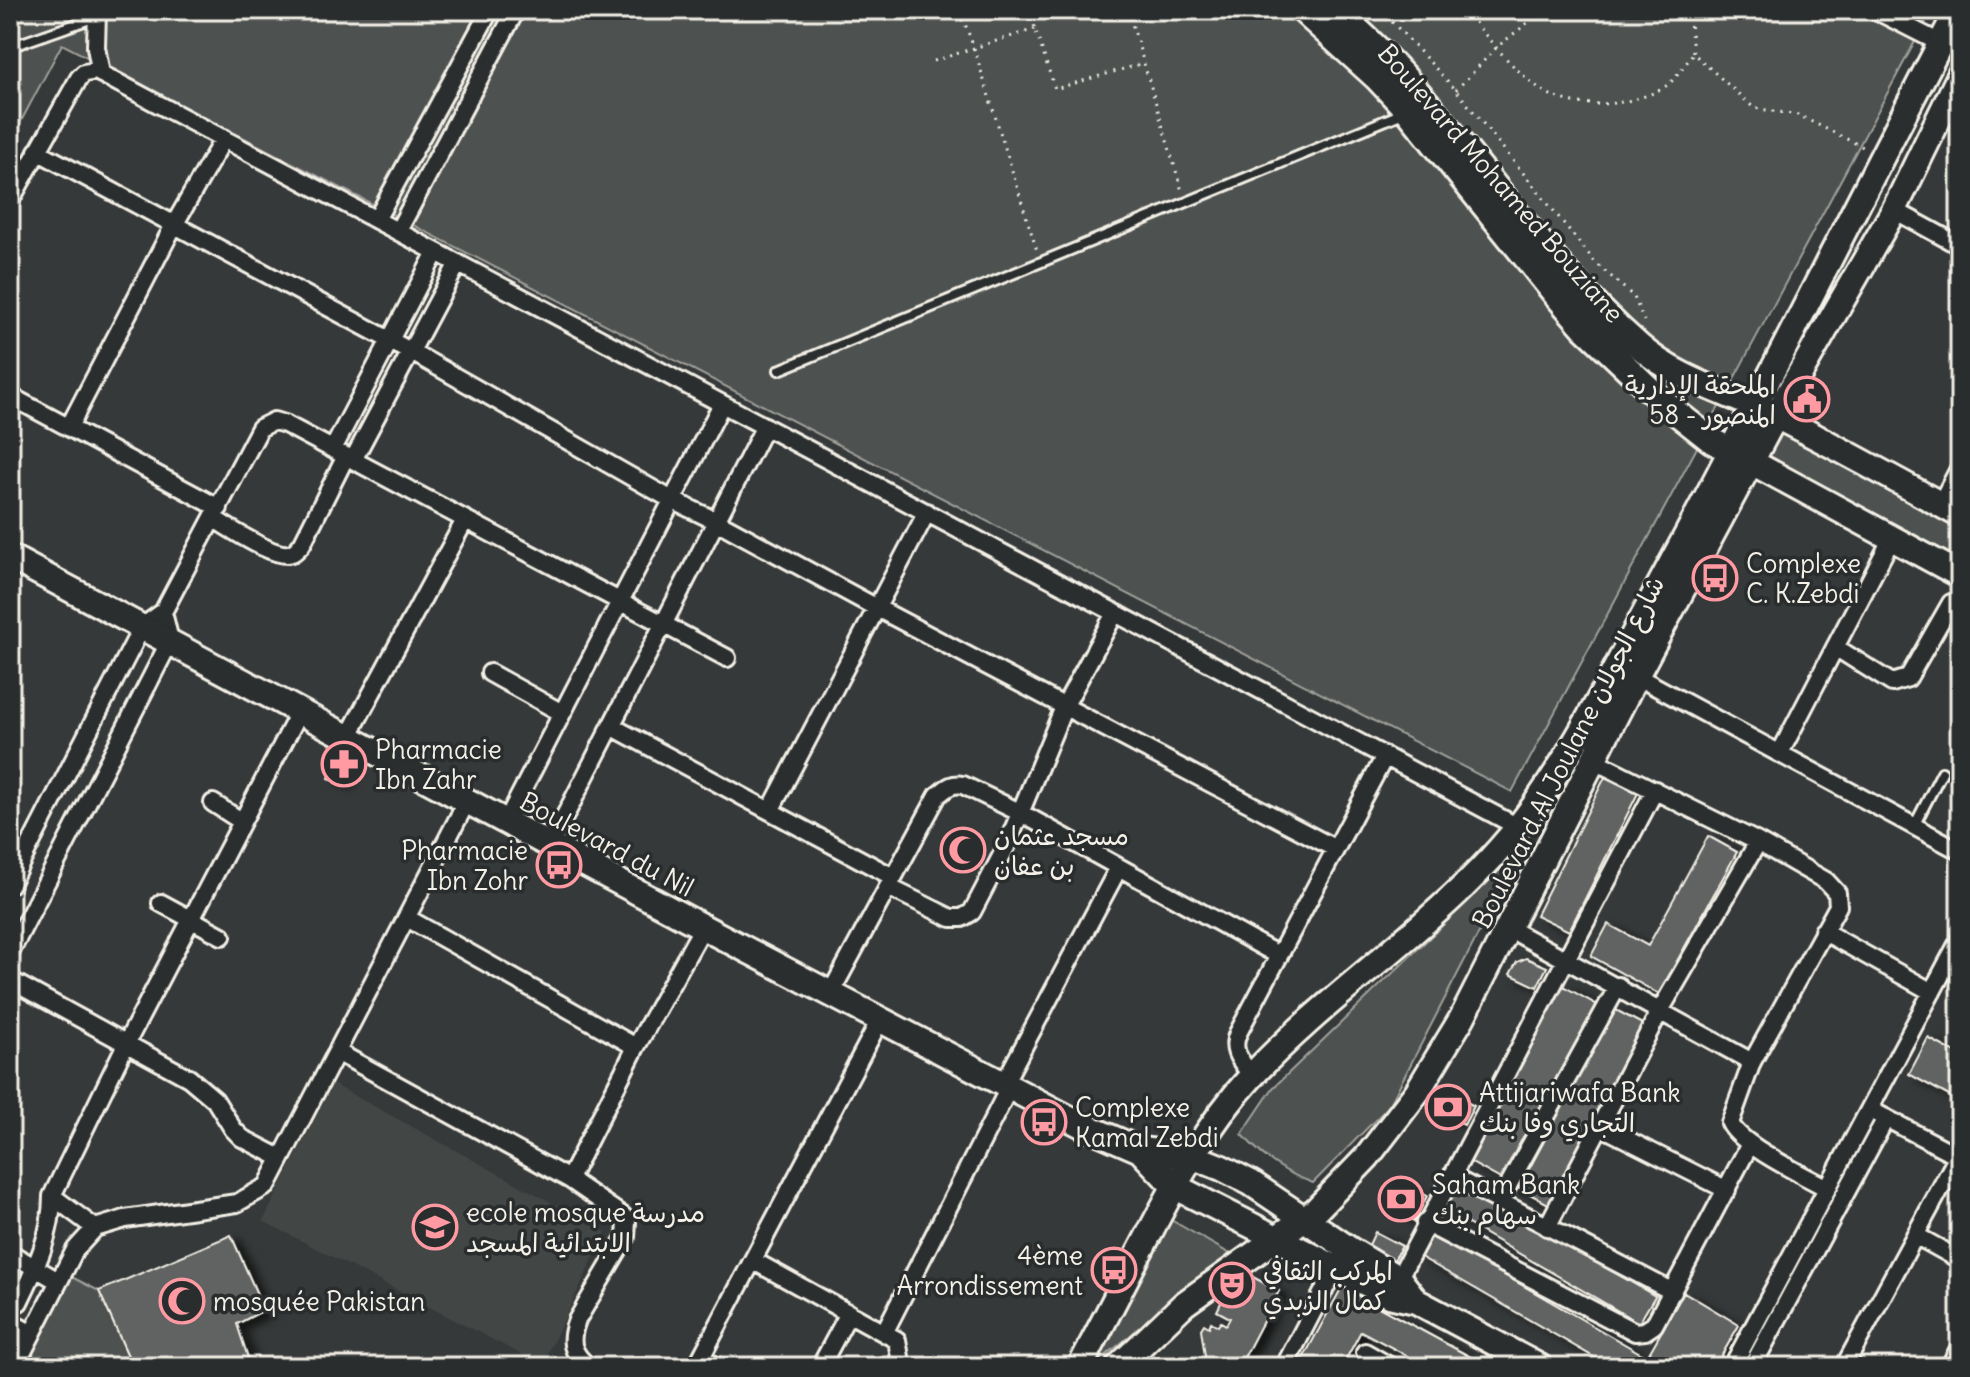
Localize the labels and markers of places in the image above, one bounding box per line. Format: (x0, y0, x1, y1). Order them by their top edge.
place label: الملحقة الإدارية 58 - المنصور (1625, 368, 1776, 431)
public building icon: الملحقة الإدارية 58 - المنصور (1783, 375, 1831, 423)
place label: Complexe C. K.Zebdi (1746, 547, 1861, 610)
bus stop icon: Complexe C. K.Zebdi (1691, 554, 1739, 602)
place label: Pharmacie Ibn Zahr (375, 733, 502, 796)
pharmacy icon: Pharmacie Ibn Zahr (320, 740, 368, 788)
place label: مسجد عثمان بن عفان (994, 819, 1129, 882)
mosque icon: مسجد عثمان بن عفان (939, 826, 987, 874)
place label: Pharmacie Ibn Zohr (401, 834, 528, 897)
bus stop icon: Pharmacie Ibn Zohr (535, 841, 583, 889)
place label: Attijariwafa Bank التجاري وفا بنك (1479, 1076, 1681, 1142)
bank icon: Attijariwafa Bank التجاري وفا بنك (1424, 1083, 1472, 1131)
place label: Complexe Kamal Zebdi (1075, 1091, 1219, 1154)
bus stop icon: Complexe Kamal Zebdi (1020, 1098, 1068, 1146)
place label: Saham Bank سهام بنك (1432, 1168, 1580, 1235)
bank icon: Saham Bank سهام بنك (1377, 1175, 1425, 1223)
place label: ecole mosque مدرسة الابتدائية المسجد (466, 1196, 705, 1259)
school or university icon: ecole mosque مدرسة الابتدائية المسجد (411, 1203, 459, 1251)
place label: 4ème Arrondissement (896, 1239, 1083, 1302)
bus stop icon: 4ème Arrondissement (1090, 1246, 1138, 1294)
place label: المركب الثقافي كمال الزبدي (1263, 1254, 1393, 1320)
theatre icon: المركب الثقافي كمال الزبدي (1208, 1261, 1256, 1309)
mosque icon: mosquée Pakistan (158, 1277, 206, 1325)
place label: mosquée Pakistan (213, 1285, 425, 1318)

